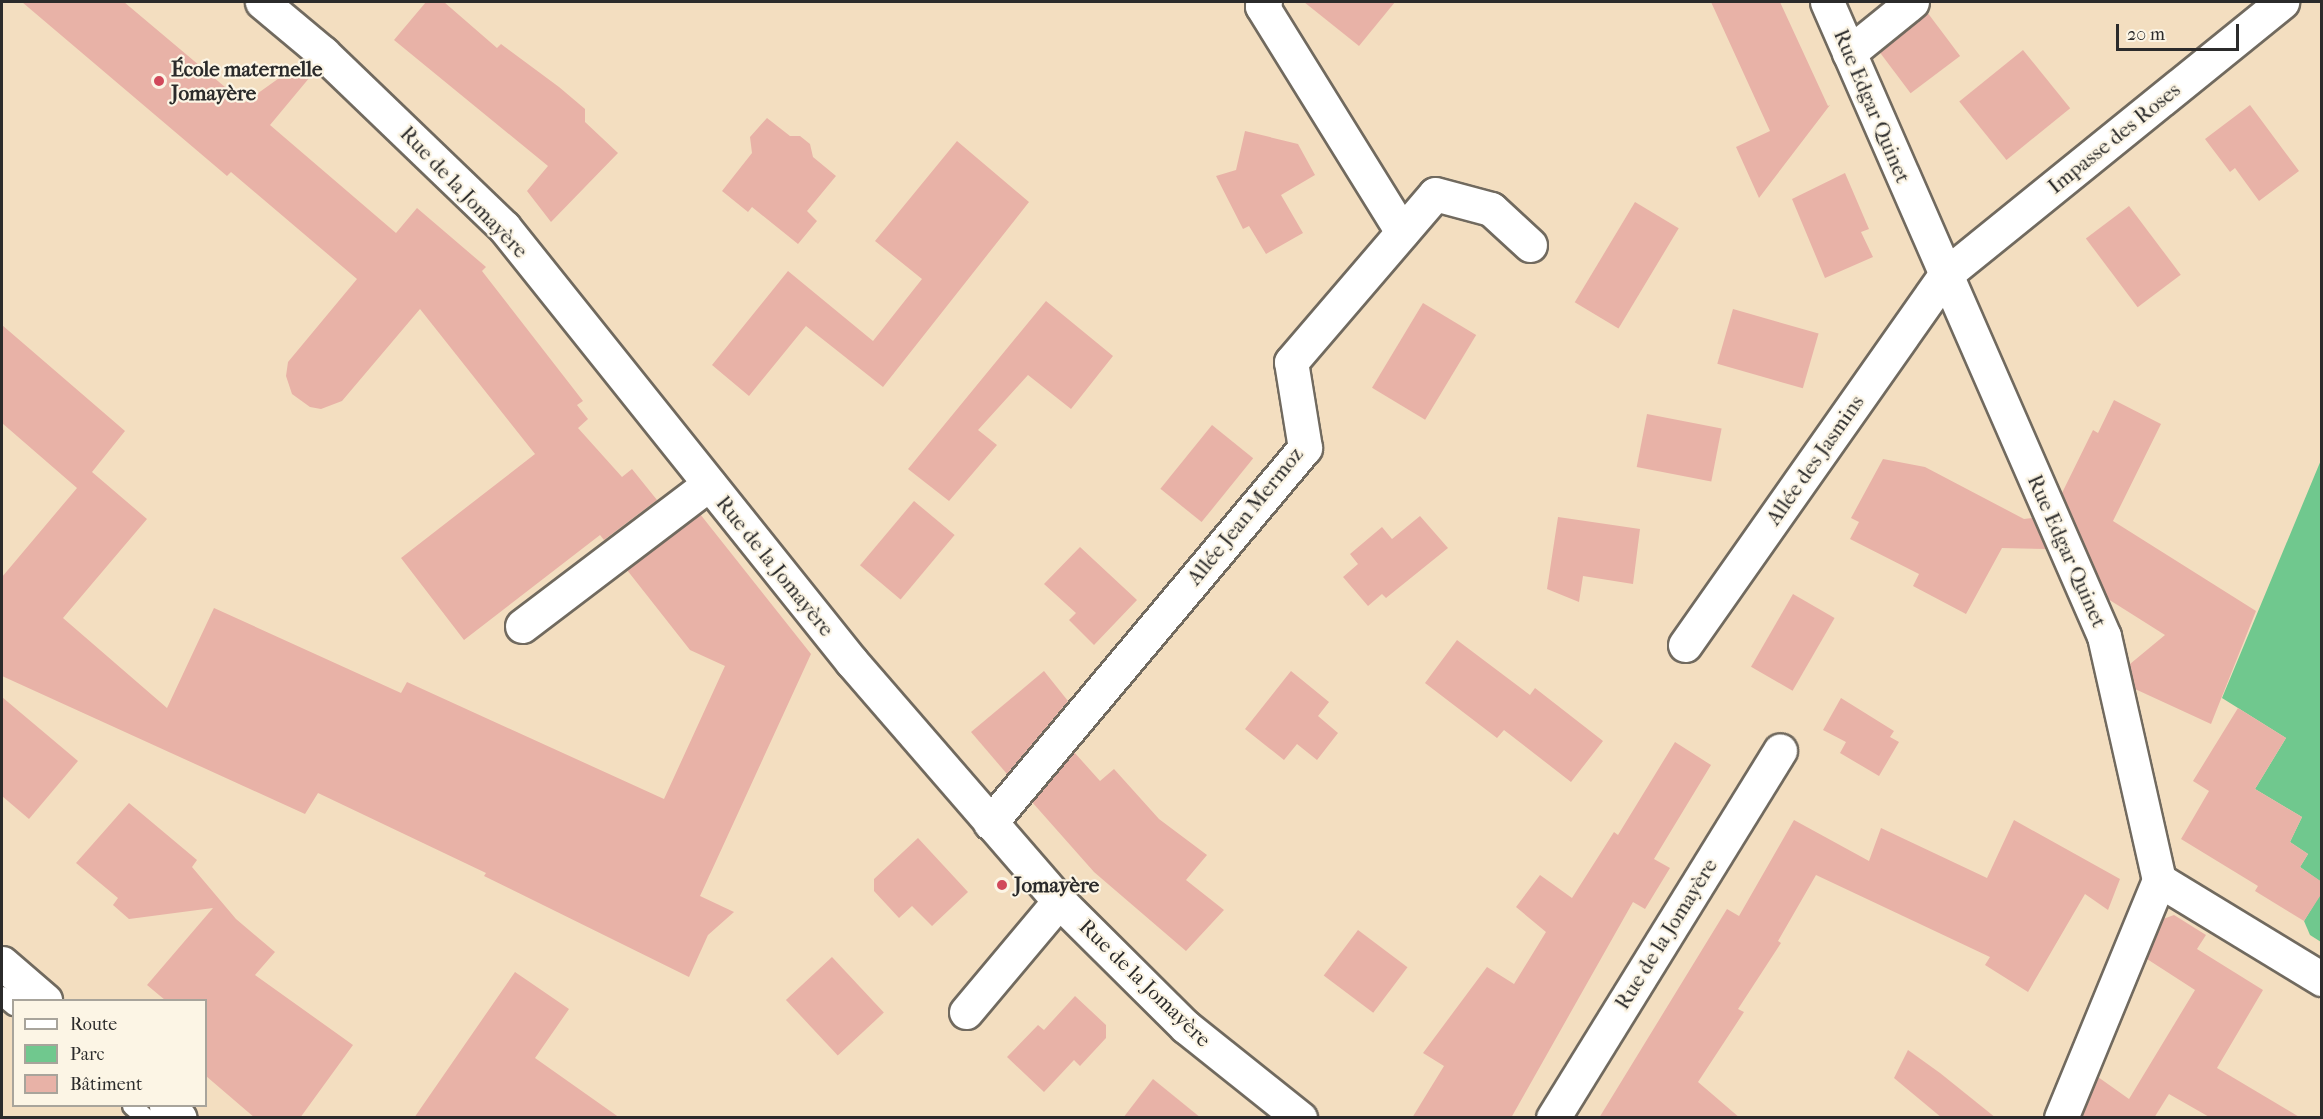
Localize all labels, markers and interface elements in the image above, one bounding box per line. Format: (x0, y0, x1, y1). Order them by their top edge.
scale bar (2119, 12, 2242, 50)
text: 20 m (2127, 24, 2165, 45)
street label: Rue Edgar Quinet (1828, 25, 1916, 187)
place label: École maternelle Jomayère (171, 56, 322, 106)
marker: École maternelle Jomayère (152, 74, 166, 88)
street label: Impasse des Roses (2043, 77, 2185, 199)
street label: Rue de la Jomayère (395, 121, 533, 263)
street label: Allée des Jasmins (1761, 390, 1869, 530)
street label: Allée Jean Mermoz (1182, 442, 1308, 590)
street label: Rue Edgar Quinet (2022, 471, 2112, 631)
street label: Rue de la Jomayère (711, 491, 839, 641)
street label: Rue de la Jomayère (1609, 854, 1723, 1014)
place label: Jomayère (1014, 872, 1099, 898)
marker: Jomayère (995, 878, 1009, 892)
street label: Rue de la Jomayère (1074, 914, 1216, 1052)
legend (12, 999, 207, 1107)
text: Route (70, 1014, 117, 1035)
text: Parc (70, 1044, 105, 1065)
text: Bâtiment (70, 1074, 142, 1095)

